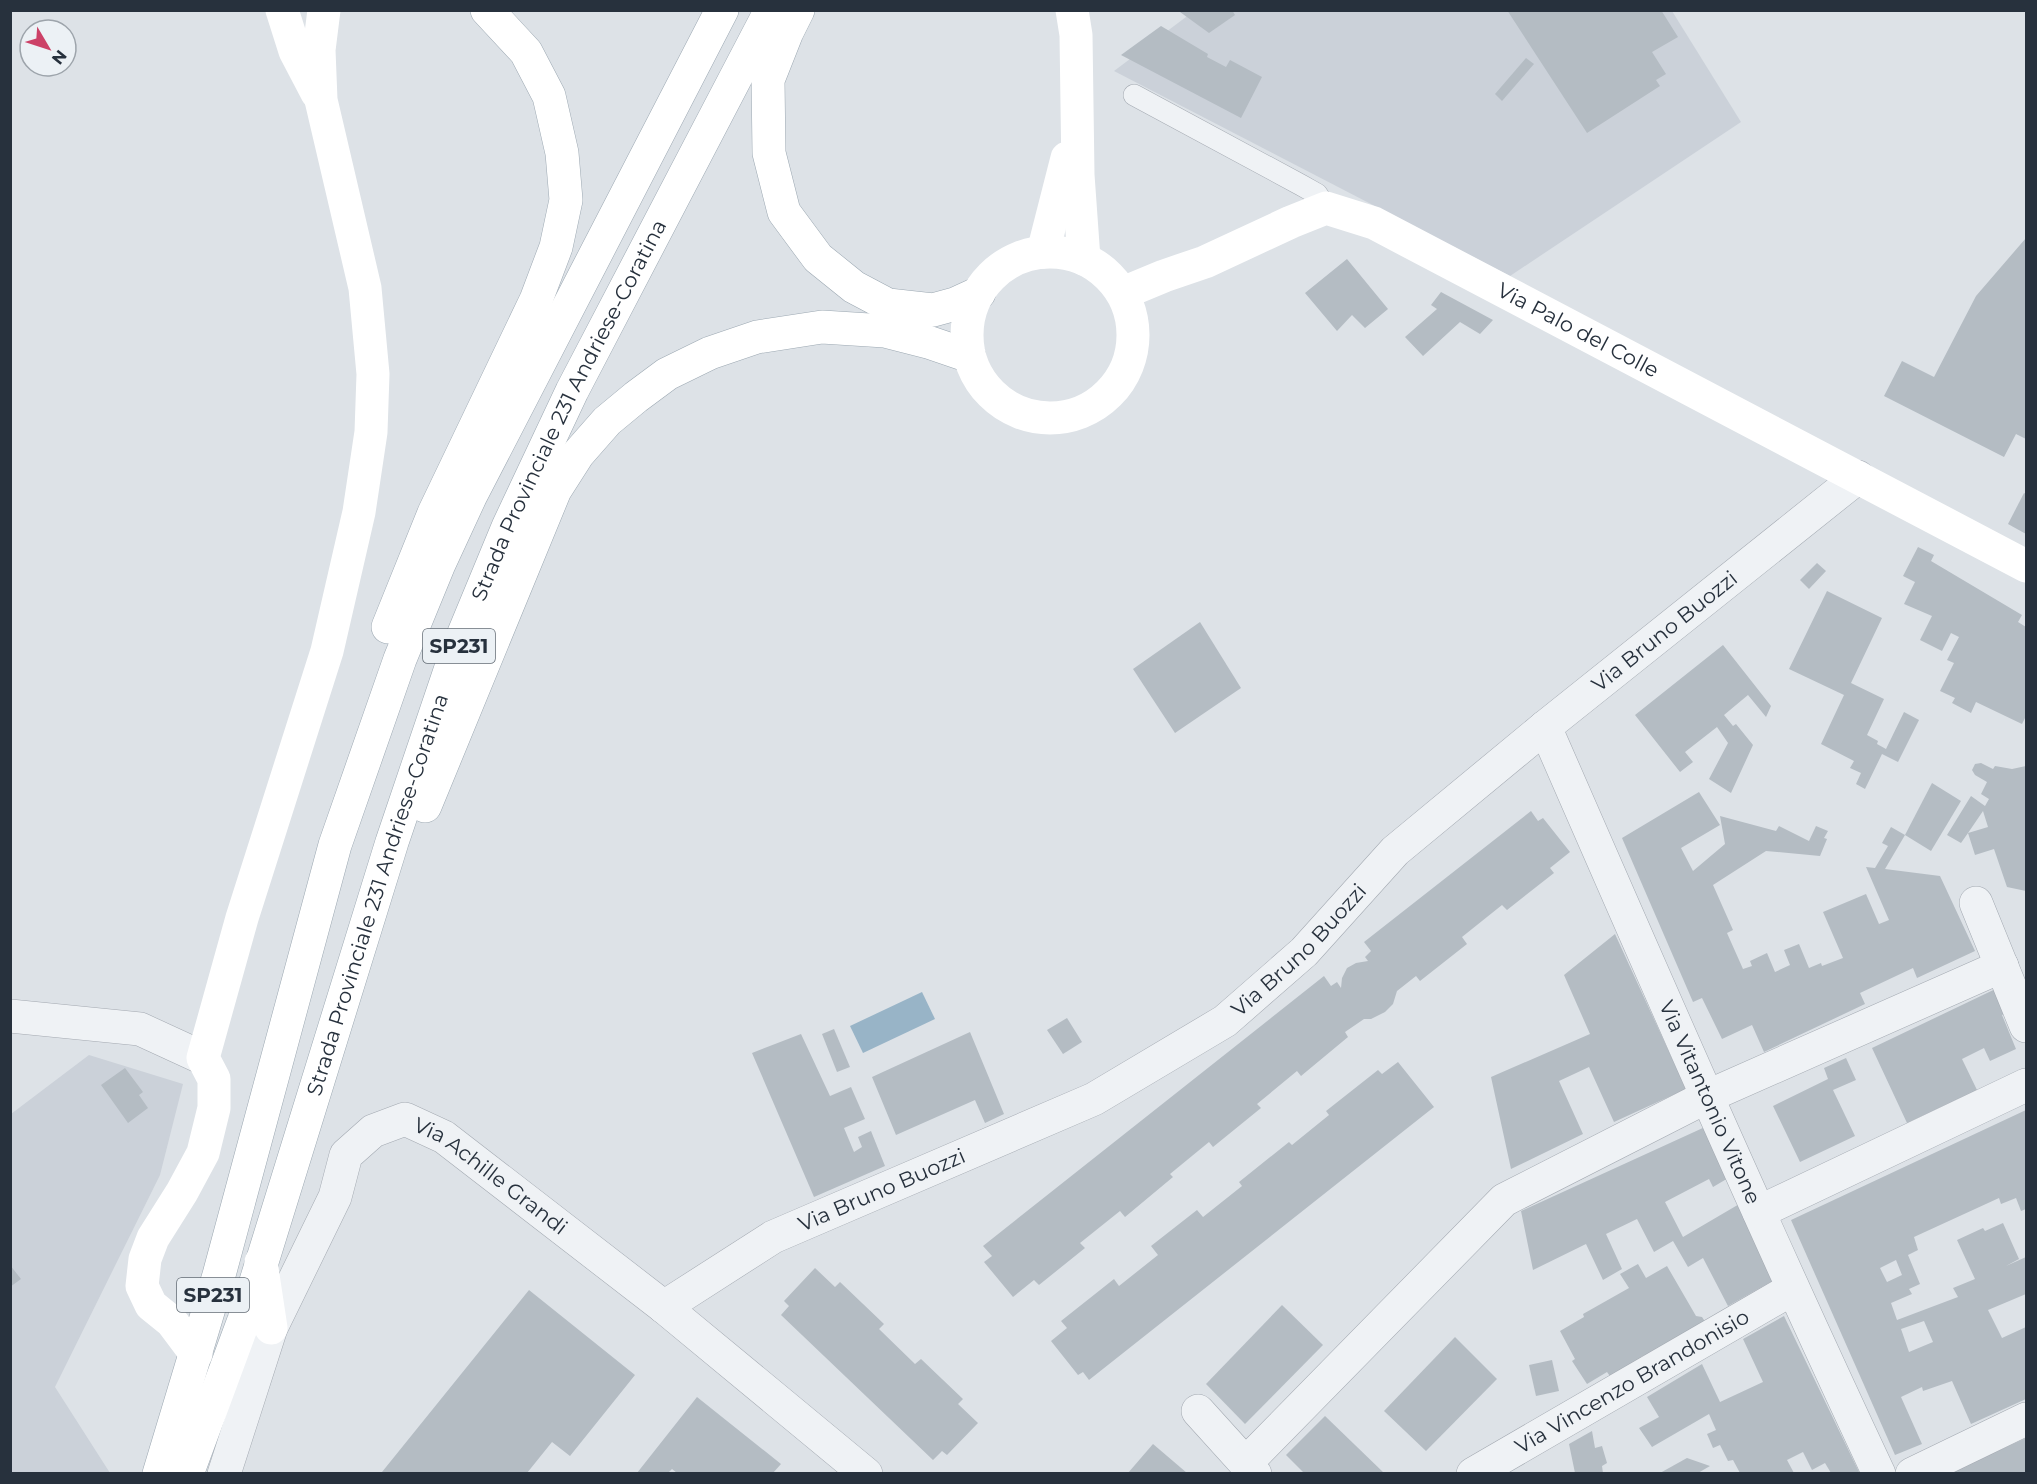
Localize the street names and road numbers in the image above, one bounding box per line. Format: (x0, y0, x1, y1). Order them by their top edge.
street label: Strada Provinciale 231 Andriese-Coratina (466, 215, 671, 604)
street label: Via Palo del Colle (1493, 277, 1663, 383)
street label: Via Bruno Buozzi (1587, 565, 1742, 697)
road number: SP231 (423, 629, 495, 663)
street label: Strada Provinciale 231 Andriese-Coratina (301, 690, 453, 1099)
street label: Via Bruno Buozzi (1226, 878, 1371, 1021)
street label: Via Vitantonio Vitone (1654, 997, 1767, 1208)
street label: Via Achille Grandi (410, 1112, 572, 1240)
street label: Via Bruno Buozzi (794, 1143, 969, 1237)
road number: SP231 (177, 1278, 249, 1312)
street label: Via Vincenzo Brandonisio (1511, 1304, 1753, 1459)

